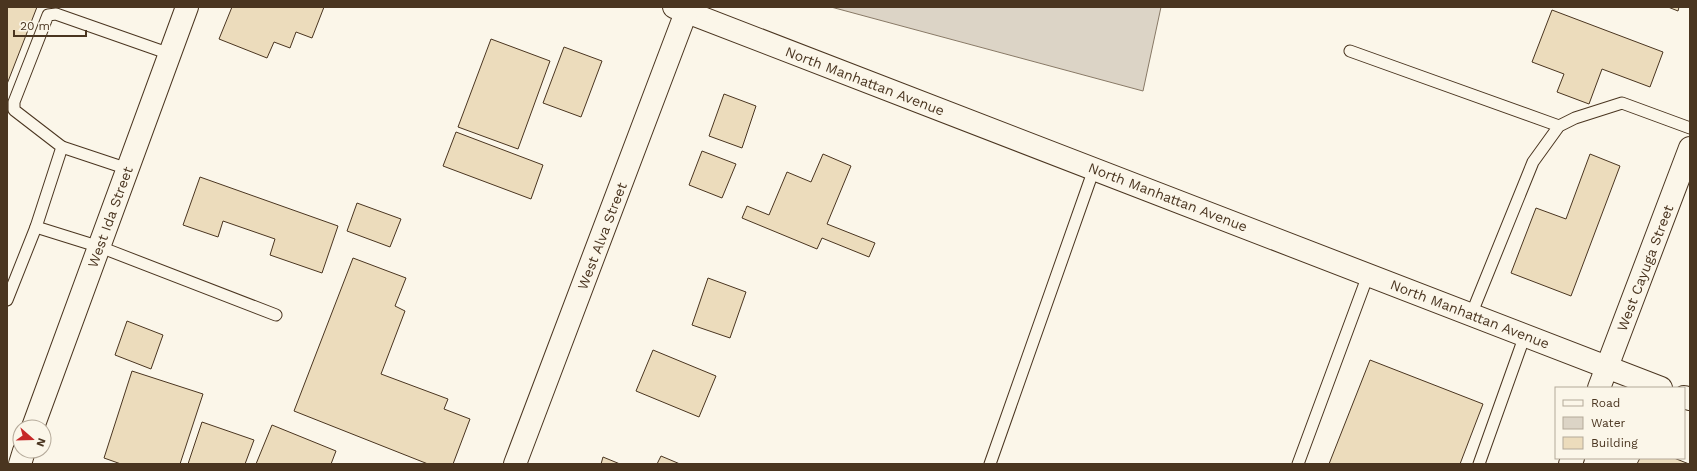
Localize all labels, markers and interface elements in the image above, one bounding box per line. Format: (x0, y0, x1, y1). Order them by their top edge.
scale bar (14, 12, 86, 38)
text: 20 m (20, 19, 50, 33)
street label: North Manhattan Avenue (783, 43, 947, 119)
street label: North Manhattan Avenue (1086, 159, 1250, 235)
street label: West Ida Street (84, 164, 136, 270)
street label: West Alva Street (574, 180, 630, 292)
street label: West Cayuga Street (1614, 202, 1677, 333)
street label: North Manhattan Avenue (1388, 276, 1552, 352)
legend (1555, 387, 1685, 459)
text: Road (1591, 396, 1620, 410)
text: Water (1591, 416, 1626, 430)
north arrow (12, 419, 52, 459)
text: N (33, 436, 48, 448)
text: Building (1591, 436, 1638, 450)

